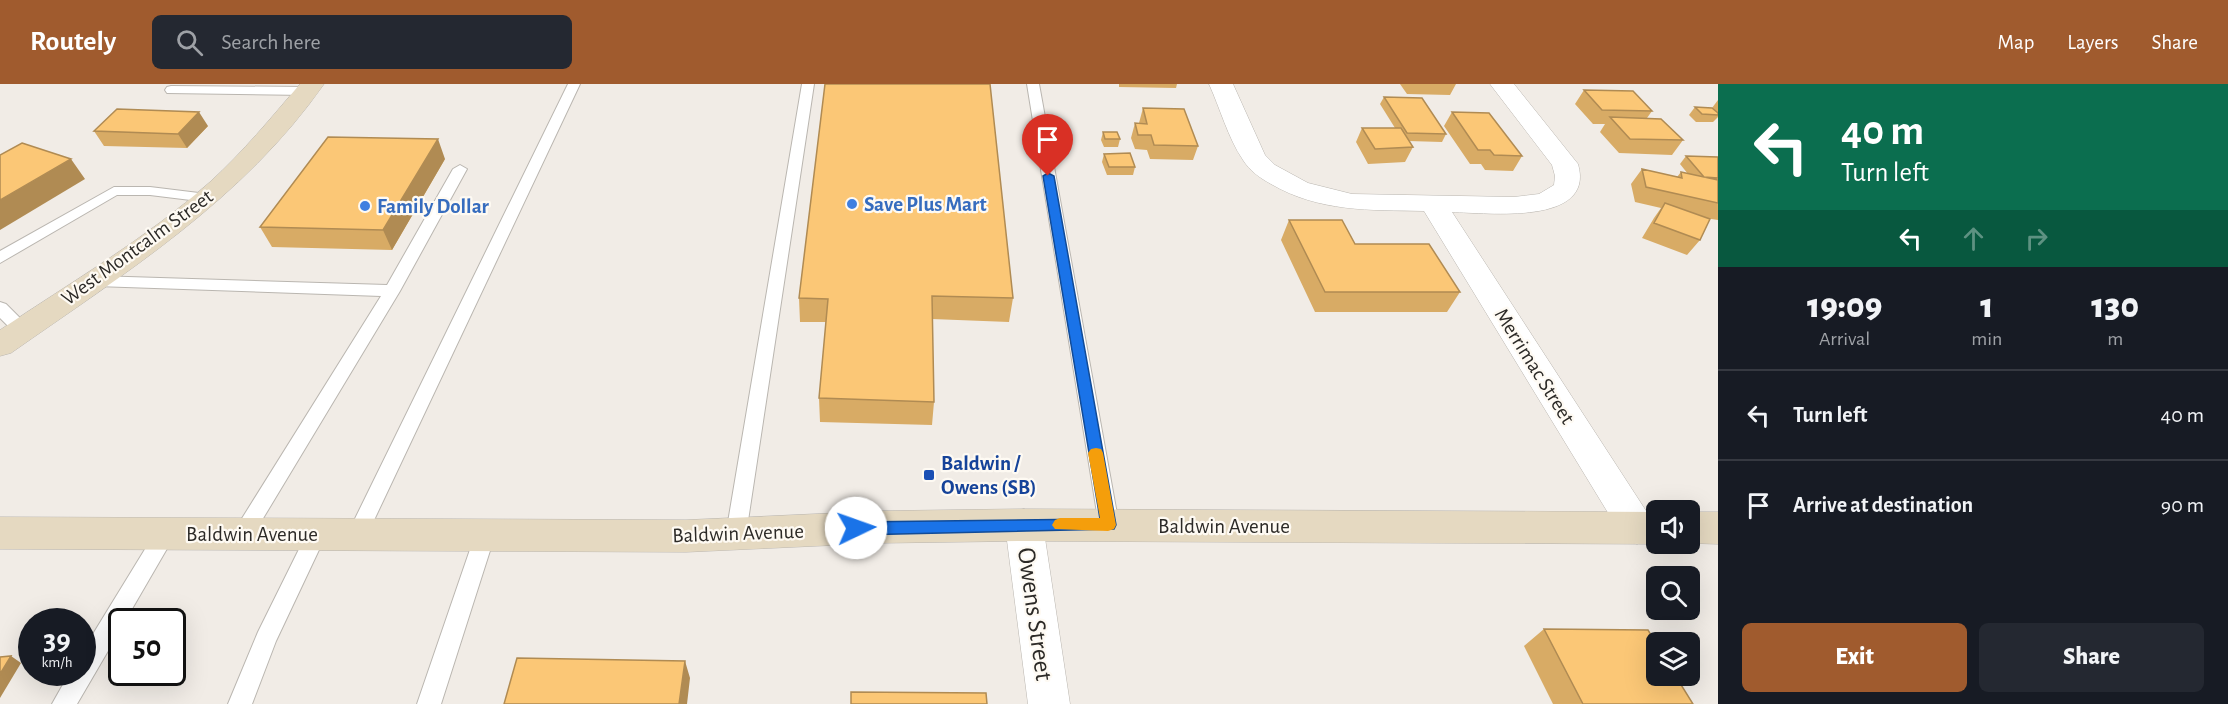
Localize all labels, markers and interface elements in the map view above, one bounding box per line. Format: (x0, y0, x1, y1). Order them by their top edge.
search box (152, 15, 572, 69)
icon: search (173, 26, 206, 59)
text: Routely (30, 28, 116, 56)
text: Search here (221, 31, 321, 53)
text: Map (1998, 32, 2034, 53)
text: Layers (2067, 32, 2118, 53)
text: Share (2151, 32, 2198, 53)
icon: left (1742, 108, 1820, 186)
text: 40 m (1841, 110, 1924, 152)
pin (1022, 114, 1073, 176)
icon: arrive (1031, 123, 1064, 156)
text: Turn left (1841, 159, 1929, 186)
street label: West Montcalm Street (58, 185, 217, 309)
place label: Save Plus Mart (864, 194, 987, 215)
place label: Family Dollar (377, 196, 490, 217)
marker: Save Plus Mart (845, 197, 859, 211)
marker: Family Dollar (358, 199, 372, 213)
icon: left (1894, 222, 1927, 255)
icon: ahead (1957, 222, 1990, 255)
icon: right (2020, 222, 2053, 255)
text: 19:09 (1807, 288, 1882, 324)
text: 1 (1980, 288, 1993, 324)
text: 130 (2091, 288, 2139, 324)
street label: Merrimac Street (1491, 305, 1579, 428)
text: Arrival (1819, 329, 1870, 349)
text: min (1971, 329, 2002, 349)
text: m (2107, 329, 2123, 349)
icon: left (1742, 399, 1775, 432)
text: Turn left (1793, 404, 1867, 426)
text: 40 m (2161, 404, 2204, 426)
place label: Baldwin / Owens (SB) (941, 453, 1036, 498)
marker: Baldwin / Owens (SB) (922, 468, 936, 482)
icon: arrive (1742, 489, 1775, 522)
text: Arrive at destination (1793, 494, 1973, 516)
text: 90 m (2161, 494, 2204, 516)
position arrow (824, 496, 888, 560)
map controls (1646, 500, 1700, 686)
button: sound (1646, 500, 1700, 554)
street label: Baldwin Avenue (1158, 516, 1290, 537)
street label: Baldwin Avenue (672, 521, 804, 546)
street label: Baldwin Avenue (186, 524, 318, 545)
street label: Owens Street (1013, 546, 1057, 682)
button: search (1646, 566, 1700, 620)
speed limit sign: 50 (108, 608, 186, 686)
button: Exit (1742, 623, 1967, 692)
button: Share (1979, 623, 2204, 692)
text: 39 (43, 625, 71, 655)
button: layers (1646, 632, 1700, 686)
text: km/h (42, 655, 72, 670)

